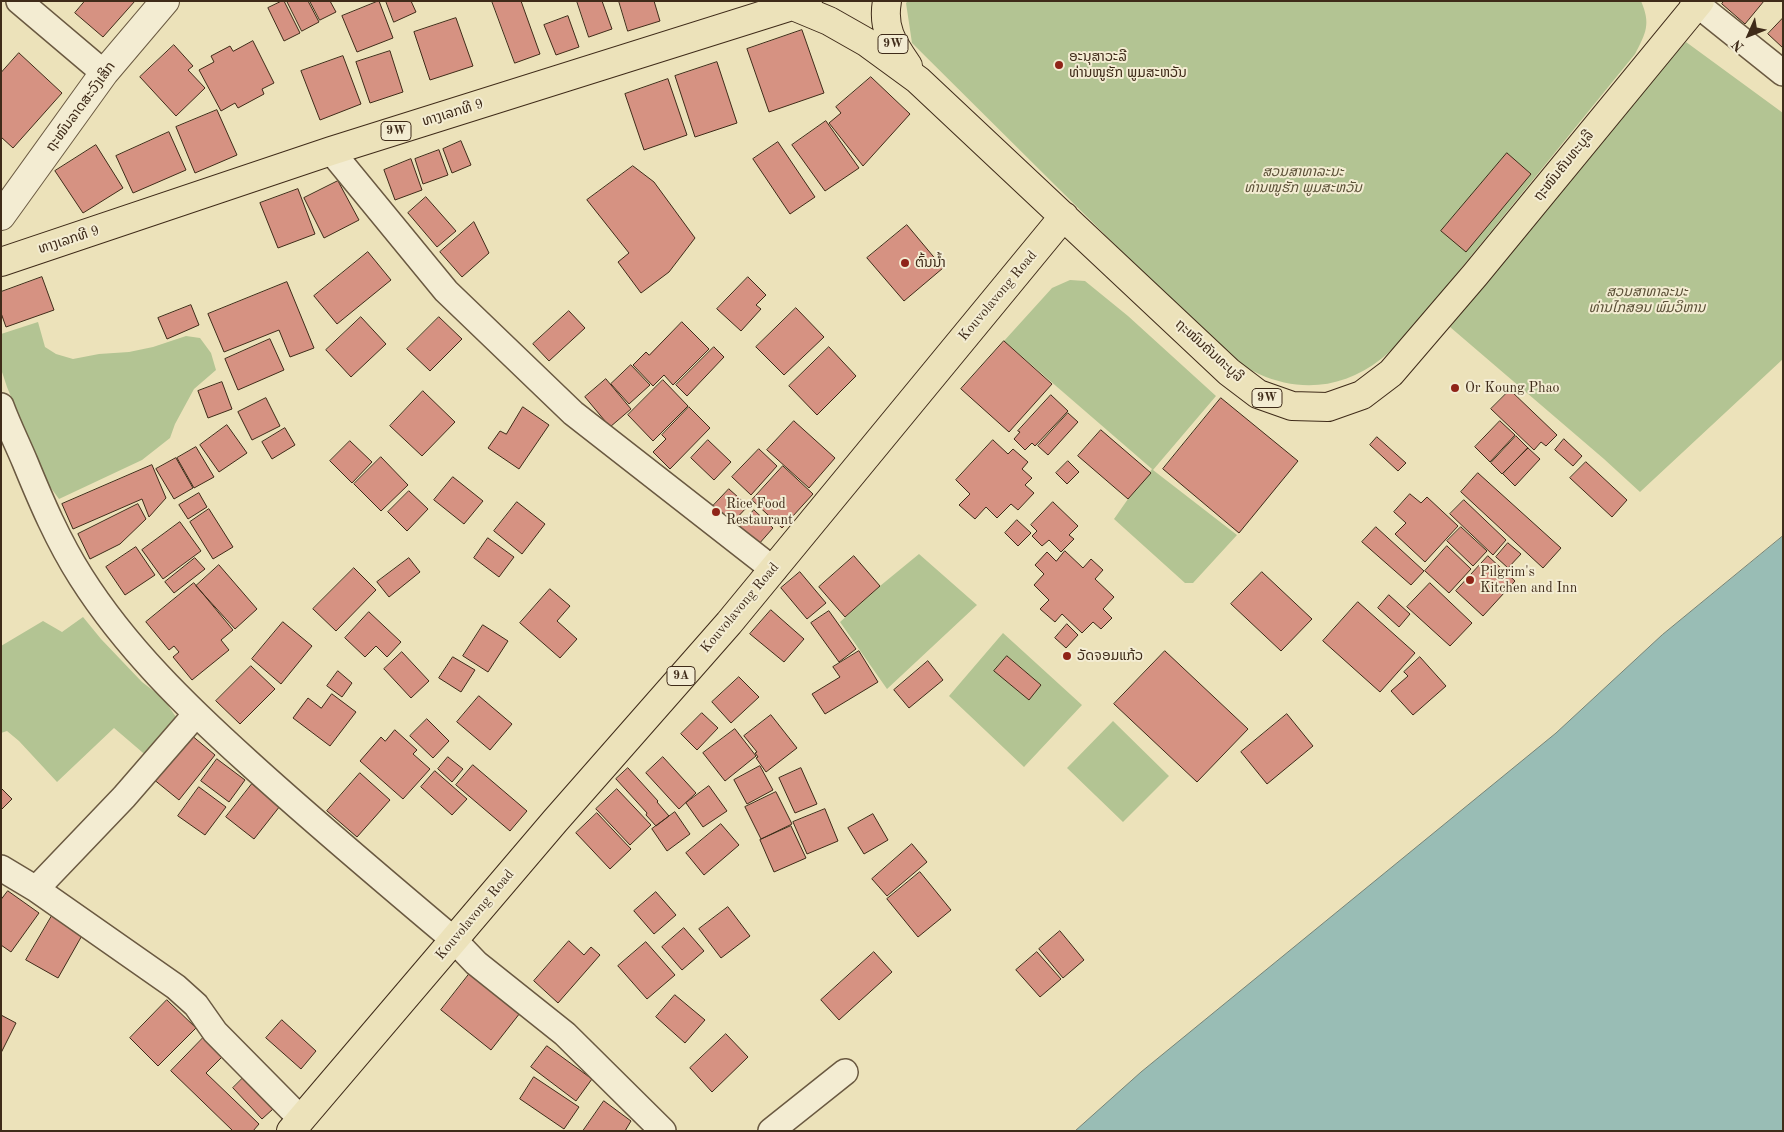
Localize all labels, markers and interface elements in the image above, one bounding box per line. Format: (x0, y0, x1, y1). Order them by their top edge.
north arrow (1724, 10, 1774, 60)
road number: 9W (878, 34, 908, 54)
text: N (1729, 37, 1747, 54)
place label: ອະນຸສາວະລີ ທ່ານໜູຮັກ ພູມສະຫວັນ (1069, 49, 1187, 82)
street label: ຖະໜົນລາດສະວົງເສິກ (43, 59, 119, 155)
marker: ອະນຸສາວະລີ ທ່ານໜູຮັກ ພູມສະຫວັນ (1053, 59, 1065, 71)
street label: ທາງເລກທີ 9 (420, 96, 486, 130)
road number: 9W (381, 122, 411, 140)
street label: ຖະໜົນຄັນທະບູລີ (1530, 127, 1598, 205)
park label: ສວນສາທາລະນະ ທ່ານໜູຮັກ ພູມສະຫວັນ (1244, 164, 1362, 196)
street label: ທາງເລກທີ 9 (36, 222, 102, 258)
street label: Kouvolavong Road (955, 247, 1041, 345)
place label: ຕົ້ນນໍ້າ (915, 255, 946, 271)
marker: ຕົ້ນນໍ້າ (899, 257, 911, 269)
park label: ສວນສາທາລະນະ ທ່ານໄກສອນ ພົມວິຫານ (1589, 284, 1705, 316)
street label: ຖະໜົນຄັນທະບູລີ (1171, 316, 1247, 386)
place label: Or Koung Phao (1465, 380, 1559, 396)
marker: Or Koung Phao (1449, 382, 1461, 394)
road number: 9W (1252, 388, 1282, 408)
place label: Rice Food Restaurant (726, 496, 793, 528)
marker: Rice Food Restaurant (710, 506, 722, 518)
street label: Kouvolavong Road (697, 559, 783, 657)
place label: Pilgrim's Kitchen and Inn (1480, 564, 1577, 596)
marker: Pilgrim's Kitchen and Inn (1464, 574, 1476, 586)
place label: ວັດຈອມແກ້ວ (1077, 648, 1143, 664)
marker: ວັດຈອມແກ້ວ (1061, 650, 1073, 662)
road number: 9A (667, 666, 695, 686)
street label: Kouvolavong Road (432, 866, 518, 964)

